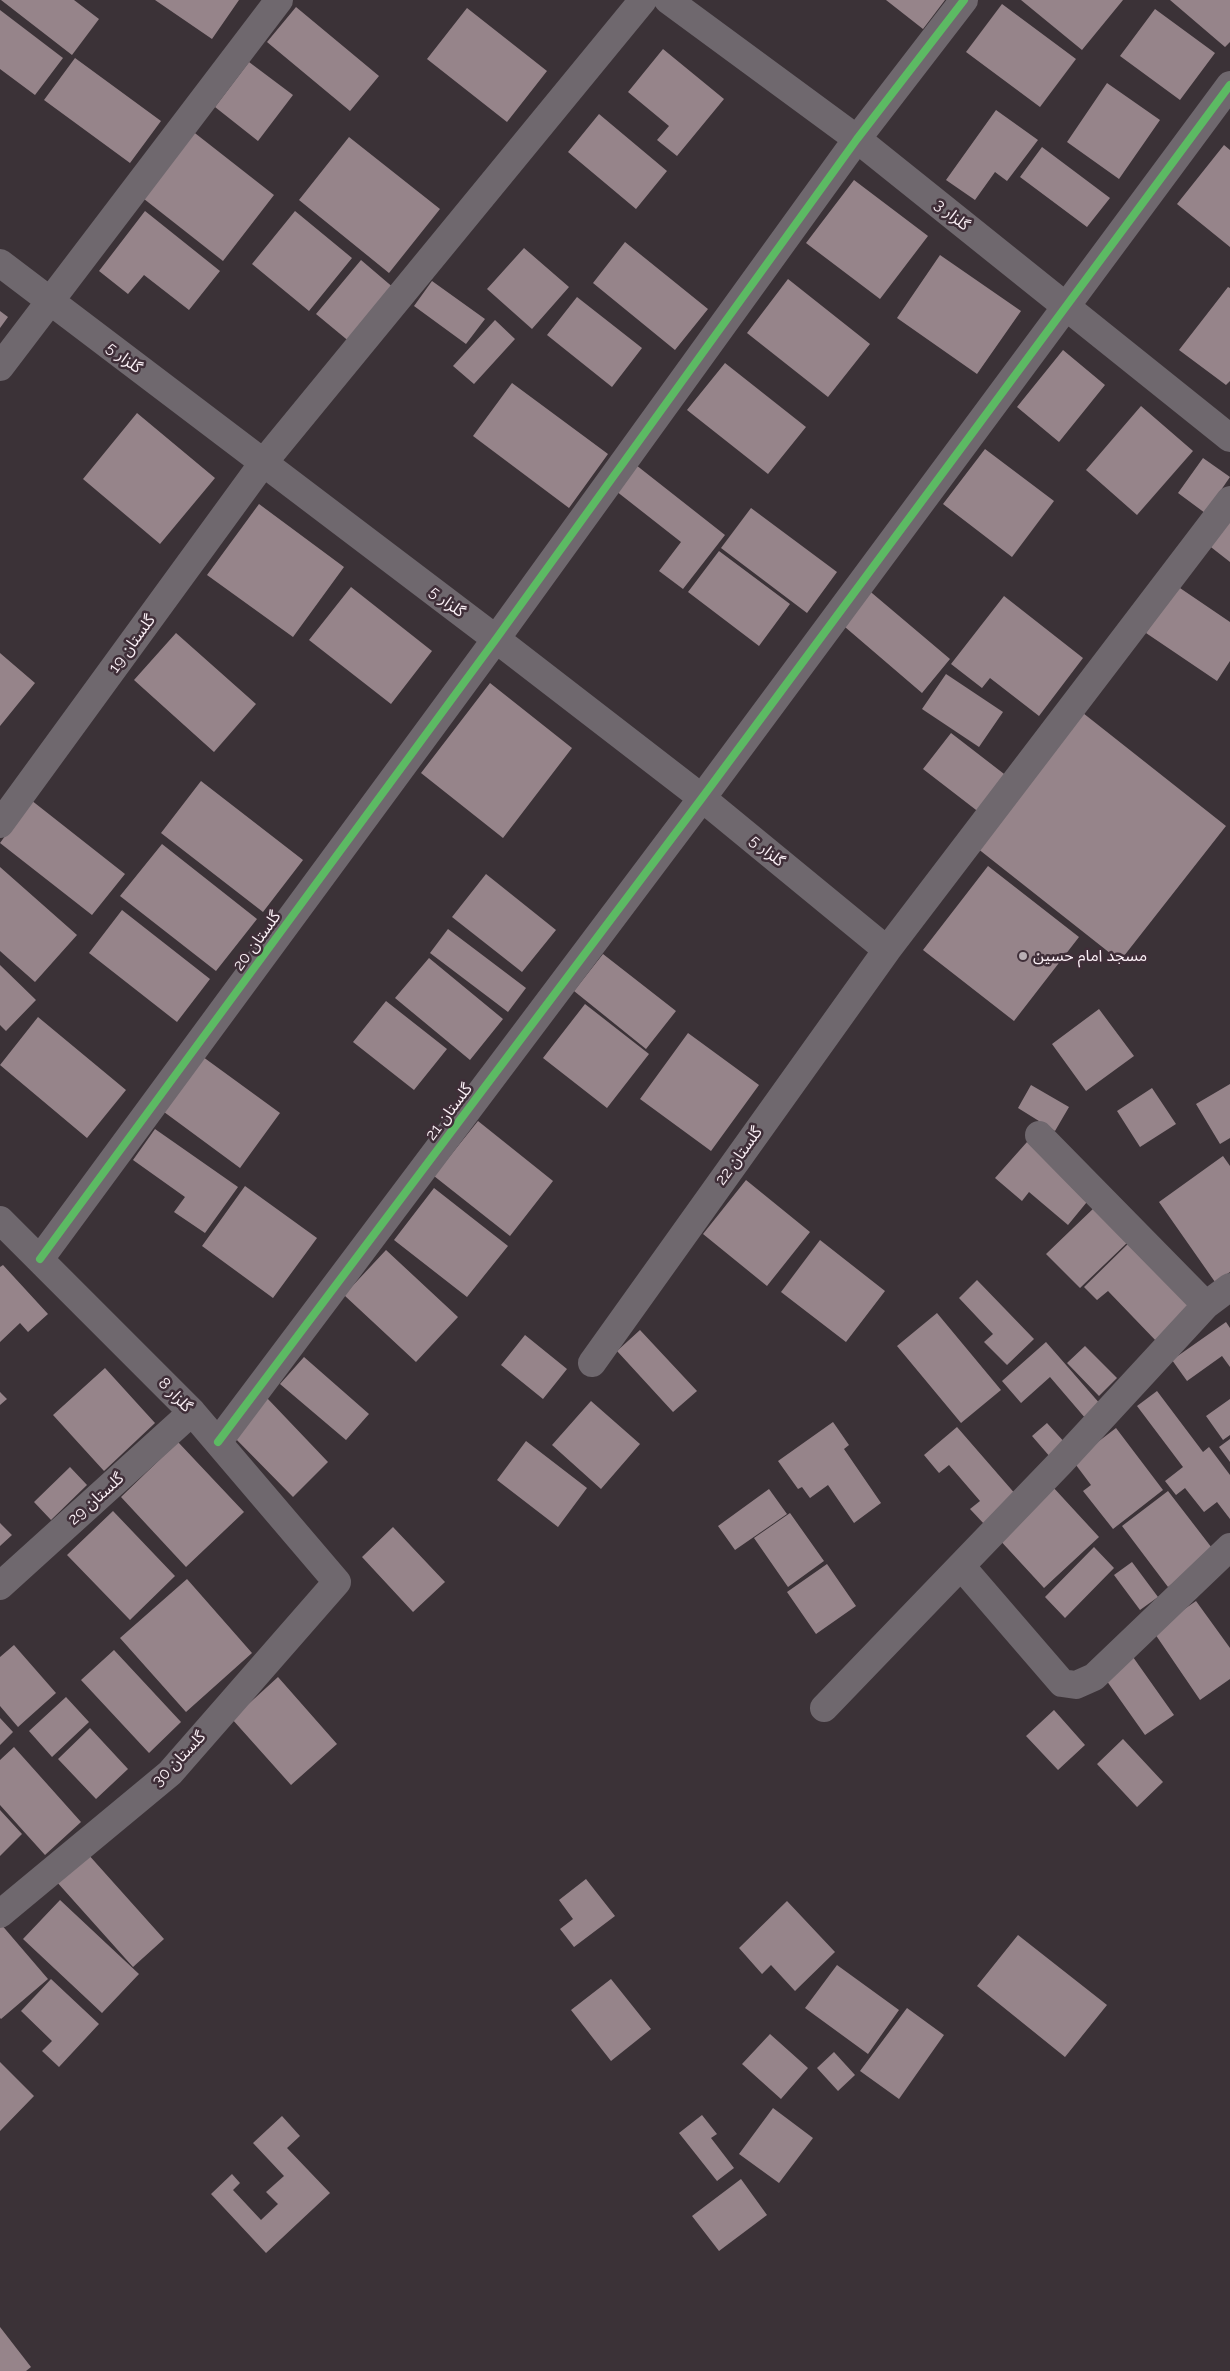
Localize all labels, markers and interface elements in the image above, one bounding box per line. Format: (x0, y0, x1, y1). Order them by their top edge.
street label: گلزار 3 (931, 195, 973, 235)
street label: گلزار 5 (102, 338, 146, 378)
street label: گلزار 5 (425, 582, 469, 622)
street label: گلستان 19 (105, 611, 159, 677)
street label: گلزار 5 (745, 831, 789, 871)
street label: گلستان 20 (229, 908, 285, 974)
place label: مسجد امام حسین (1033, 946, 1147, 966)
marker: مسجد امام حسین (1017, 950, 1029, 962)
street label: گلستان 21 (422, 1080, 476, 1144)
street label: گلستان 22 (711, 1123, 767, 1189)
street label: گلزار 8 (154, 1374, 196, 1416)
street label: گلستان 29 (64, 1469, 128, 1529)
street label: گلستان 30 (148, 1728, 210, 1790)

